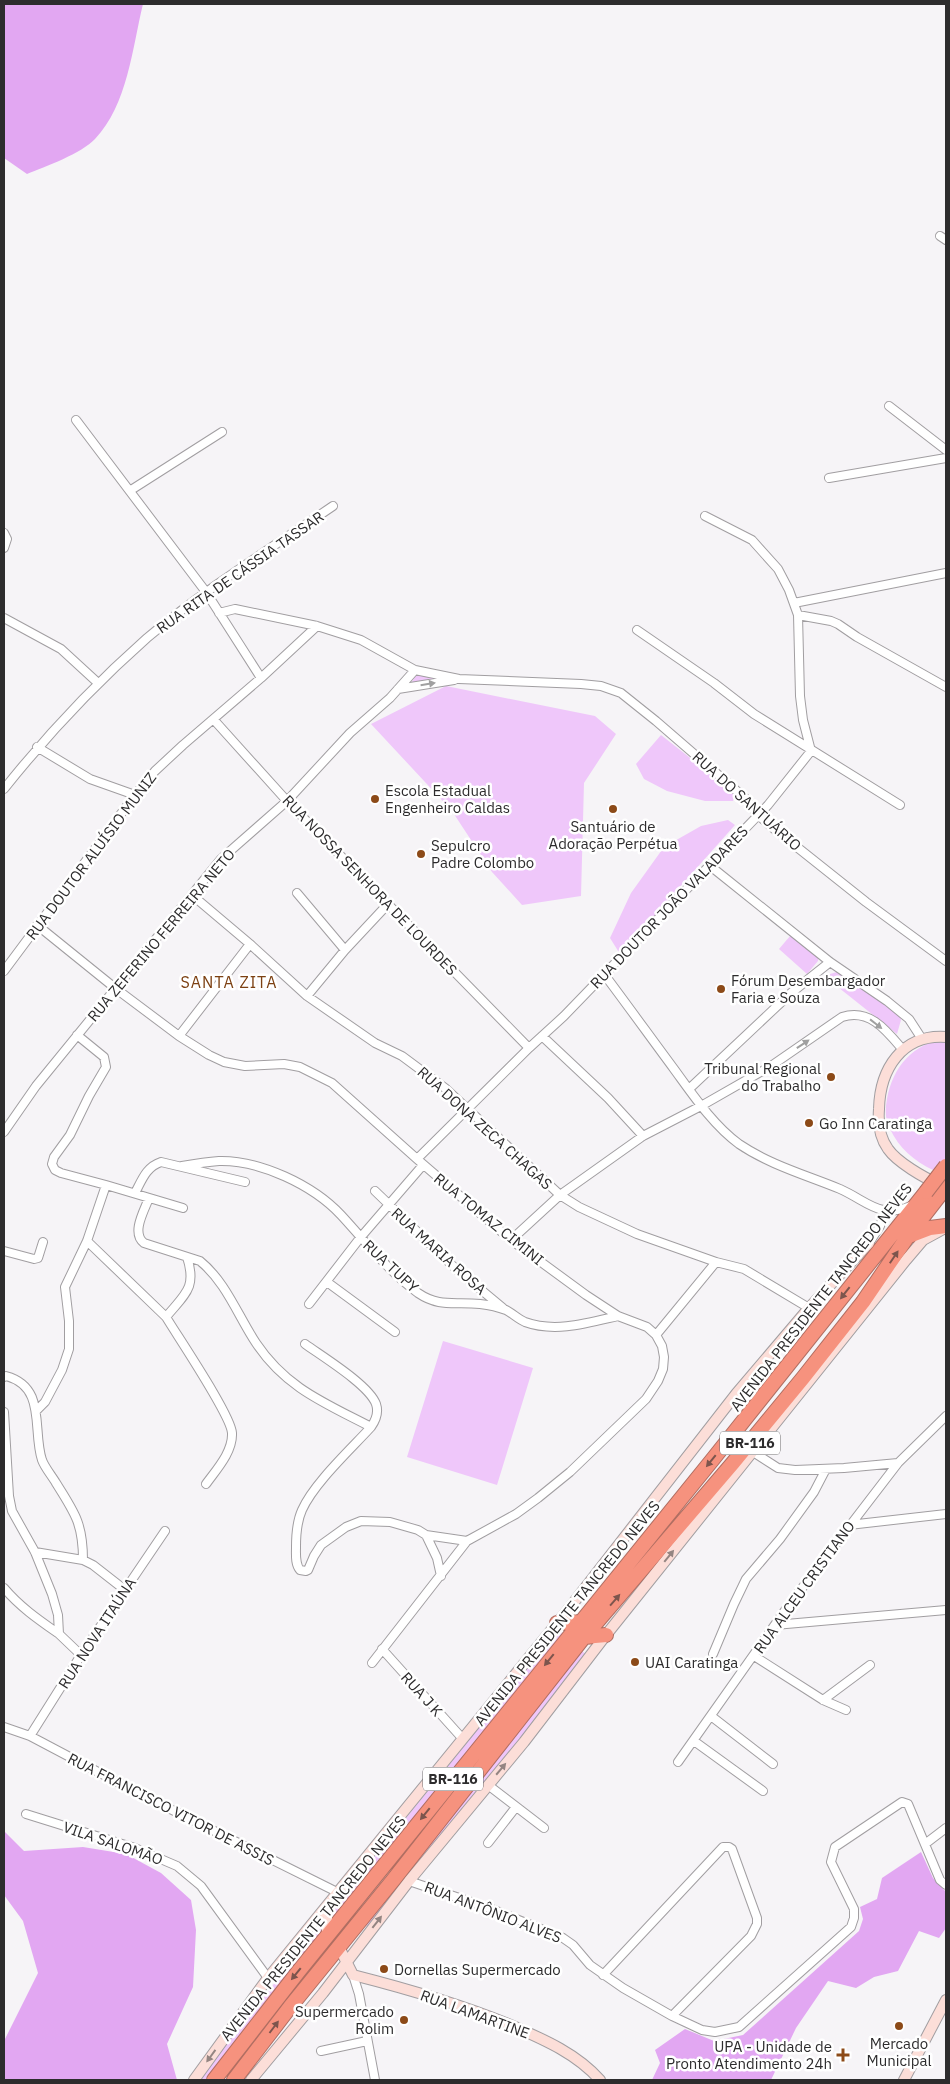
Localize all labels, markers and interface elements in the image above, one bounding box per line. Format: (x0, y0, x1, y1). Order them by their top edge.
street label: RUA RITA DE CÁSSIA TASSAR (153, 507, 327, 637)
one-way arrow (421, 680, 437, 688)
street label: RUA DO SANTUÁRIO (689, 747, 805, 855)
street label: RUA DOUTOR ALUÍSIO MUNIZ (22, 768, 160, 944)
place label: Escola Estadual Engenheiro Caldas (385, 781, 510, 817)
street label: RUA NOSSA SENHORA DE LOURDES (279, 791, 461, 979)
marker: Escola Estadual Engenheiro Caldas (369, 793, 381, 805)
marker: Santuário de Adoração Perpétua (607, 803, 619, 815)
place label: Santuário de Adoração Perpétua (549, 817, 677, 853)
street label: RUA DOUTOR JOÃO VALADARES (586, 822, 752, 992)
place label: Sepulcro Padre Colombo (431, 836, 534, 872)
street label: RUA ZEFERINO FERREIRA NETO (83, 845, 239, 1025)
marker: Sepulcro Padre Colombo (415, 848, 427, 860)
place label: Fórum Desembargador Faria e Souza (731, 971, 886, 1007)
district label: SANTA ZITA (181, 972, 277, 992)
marker: Fórum Desembargador Faria e Souza (715, 983, 727, 995)
one-way arrow (869, 1018, 882, 1029)
one-way arrow (796, 1039, 809, 1049)
place label: Tribunal Regional do Trabalho (704, 1059, 821, 1095)
street label: RUA DONA ZECA CHAGAS (414, 1062, 556, 1194)
marker: Tribunal Regional do Trabalho (825, 1071, 837, 1083)
place label: Go Inn Caratinga (819, 1114, 932, 1133)
marker: Go Inn Caratinga (803, 1117, 815, 1129)
street label: RUA TOMAZ CIMINI (430, 1169, 548, 1269)
street label: AVENIDA PRESIDENTE TANCREDO NEVES (726, 1179, 916, 1415)
street label: RUA MARIA ROSA (387, 1203, 491, 1299)
street label: RUA TUPY (359, 1235, 423, 1297)
one-way arrow (889, 1250, 899, 1264)
one-way arrow (840, 1286, 850, 1300)
road number: BR-116 (720, 1432, 780, 1455)
one-way arrow (706, 1455, 717, 1468)
street label: AVENIDA PRESIDENTE TANCREDO NEVES (470, 1496, 664, 1730)
street label: RUA ALCEU CRISTIANO (749, 1517, 859, 1657)
one-way arrow (664, 1549, 675, 1562)
street label: RUA NOVA ITAÚNA (54, 1574, 140, 1692)
one-way arrow (610, 1594, 621, 1607)
one-way arrow (544, 1653, 555, 1666)
place label: UAI Caratinga (645, 1653, 738, 1672)
marker: UAI Caratinga (629, 1656, 641, 1668)
street label: RUA J K (397, 1668, 447, 1721)
street label: RUA FRANCISCO VITOR DE ASSIS (65, 1749, 277, 1869)
one-way arrow (496, 1763, 507, 1776)
road number: BR-116 (423, 1768, 483, 1790)
one-way arrow (420, 1807, 431, 1820)
street label: AVENIDA PRESIDENTE TANCREDO NEVES (216, 1811, 410, 2045)
street label: VILA SALOMÃO (61, 1817, 165, 1869)
street label: RUA ANTÔNIO ALVES (422, 1877, 564, 1947)
one-way arrow (372, 1915, 382, 1929)
place label: Dornellas Supermercado (394, 1960, 561, 1979)
marker: Dornellas Supermercado (378, 1963, 390, 1975)
one-way arrow (290, 1968, 301, 1981)
street label: RUA LAMARTINE (418, 1985, 532, 2043)
place label: Supermercado Rolim (295, 2002, 394, 2038)
marker: Supermercado Rolim (398, 2014, 410, 2026)
one-way arrow (269, 2020, 279, 2034)
marker: Mercado Municipal (893, 2020, 905, 2032)
place label: Mercado Municipal (866, 2034, 932, 2070)
place label: UPA - Unidade de Pronto Atendimento 24h (666, 2037, 832, 2073)
marker: UPA - Unidade de Pronto Atendimento 24h (836, 2048, 850, 2062)
one-way arrow (206, 2049, 217, 2062)

